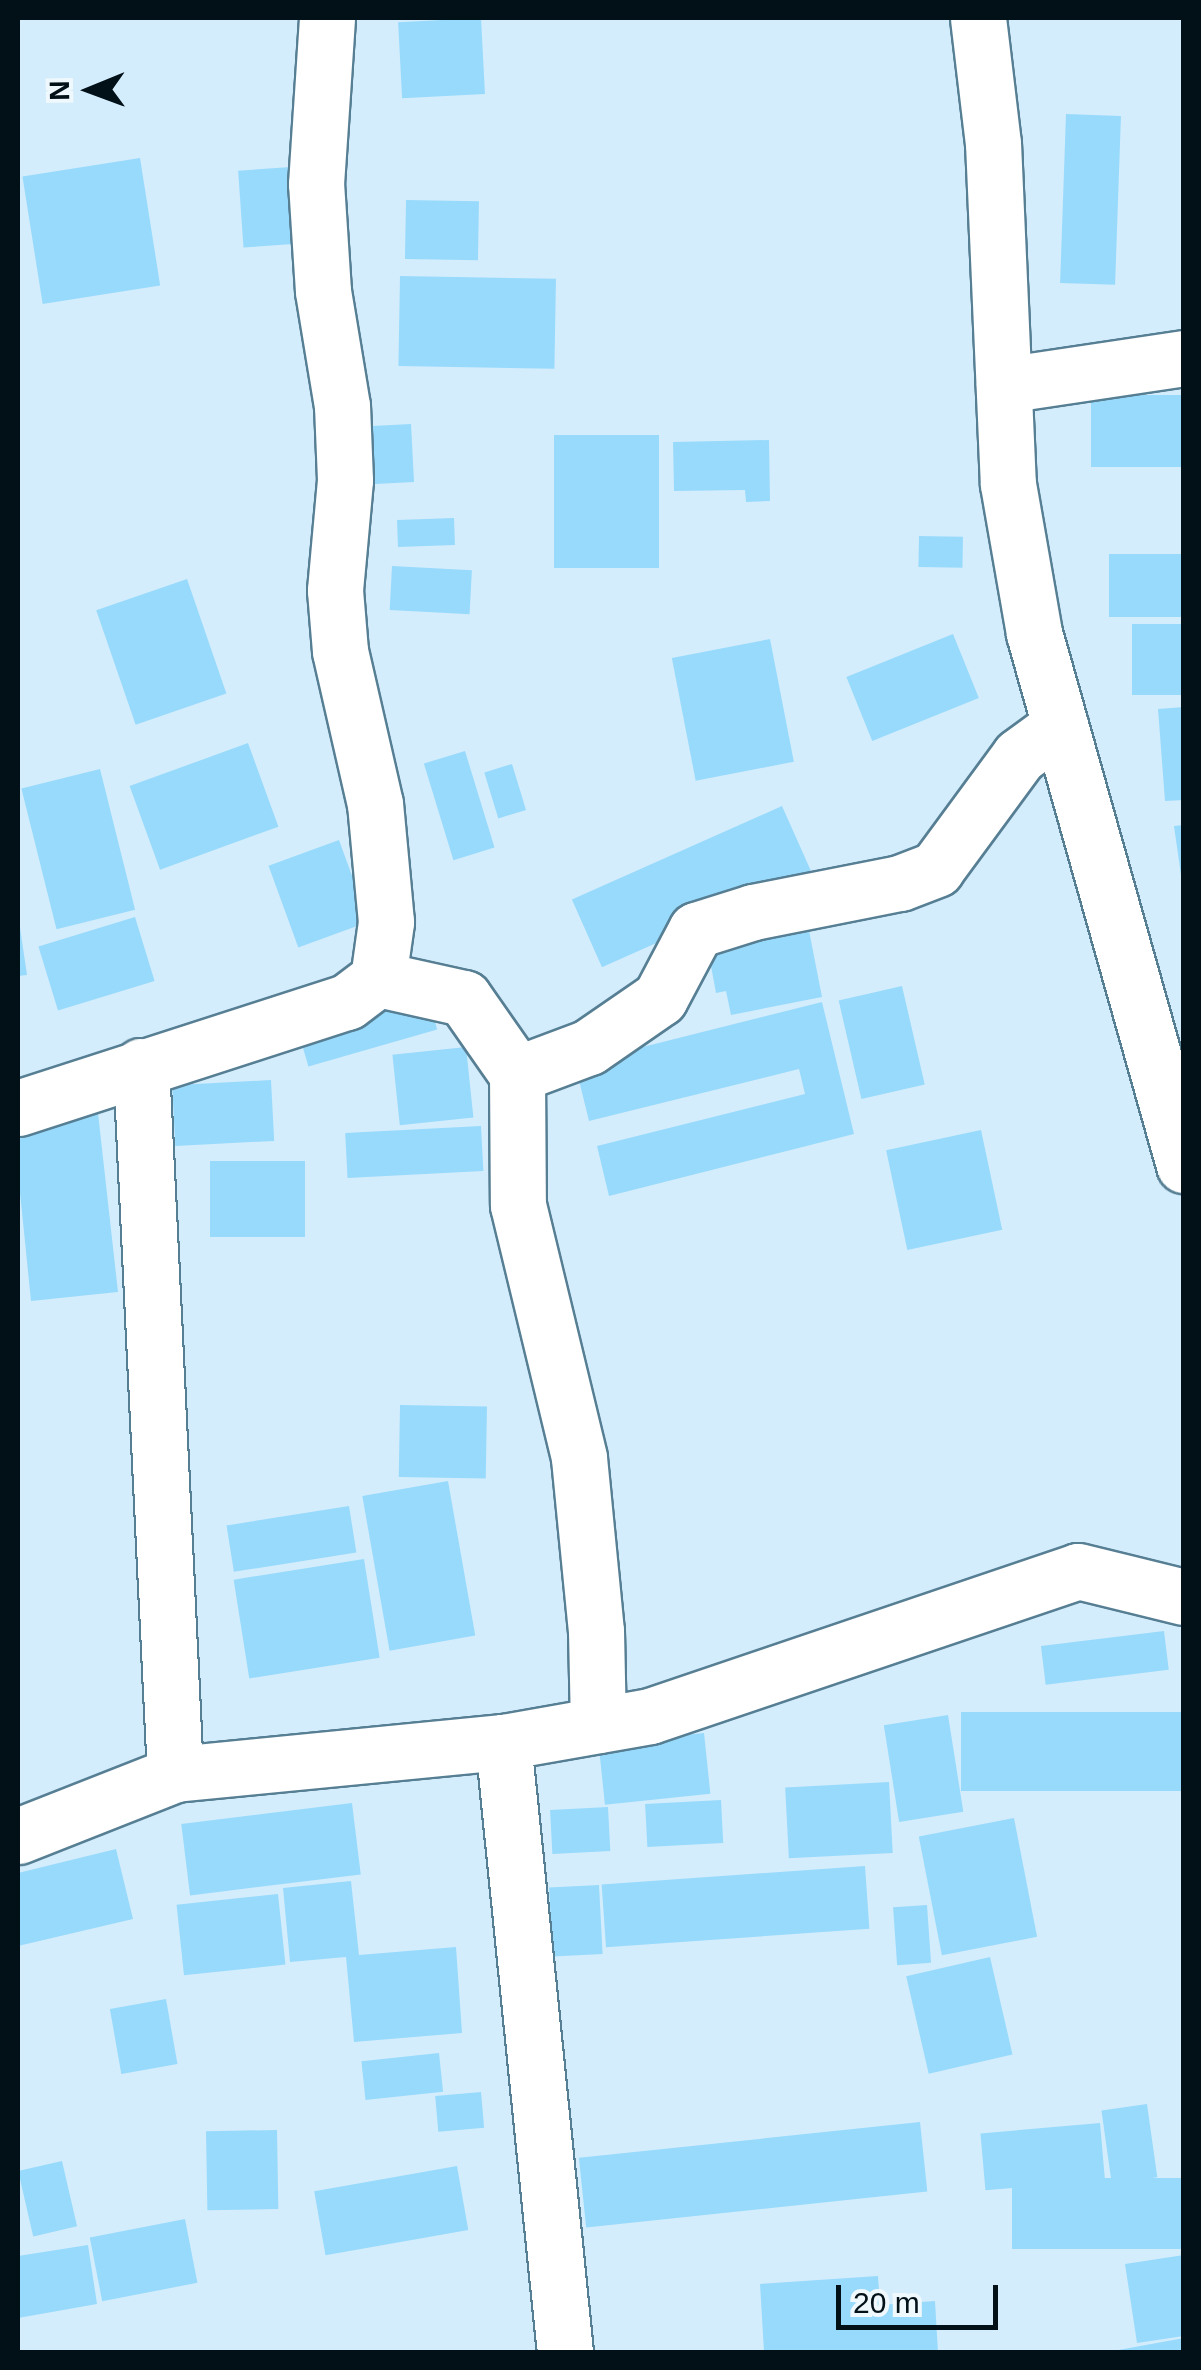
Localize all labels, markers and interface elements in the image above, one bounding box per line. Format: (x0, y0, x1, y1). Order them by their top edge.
north arrow (40, 40, 140, 140)
text: N (44, 80, 75, 101)
scale bar (841, 2265, 1004, 2327)
text: 20 m (853, 2286, 920, 2319)

